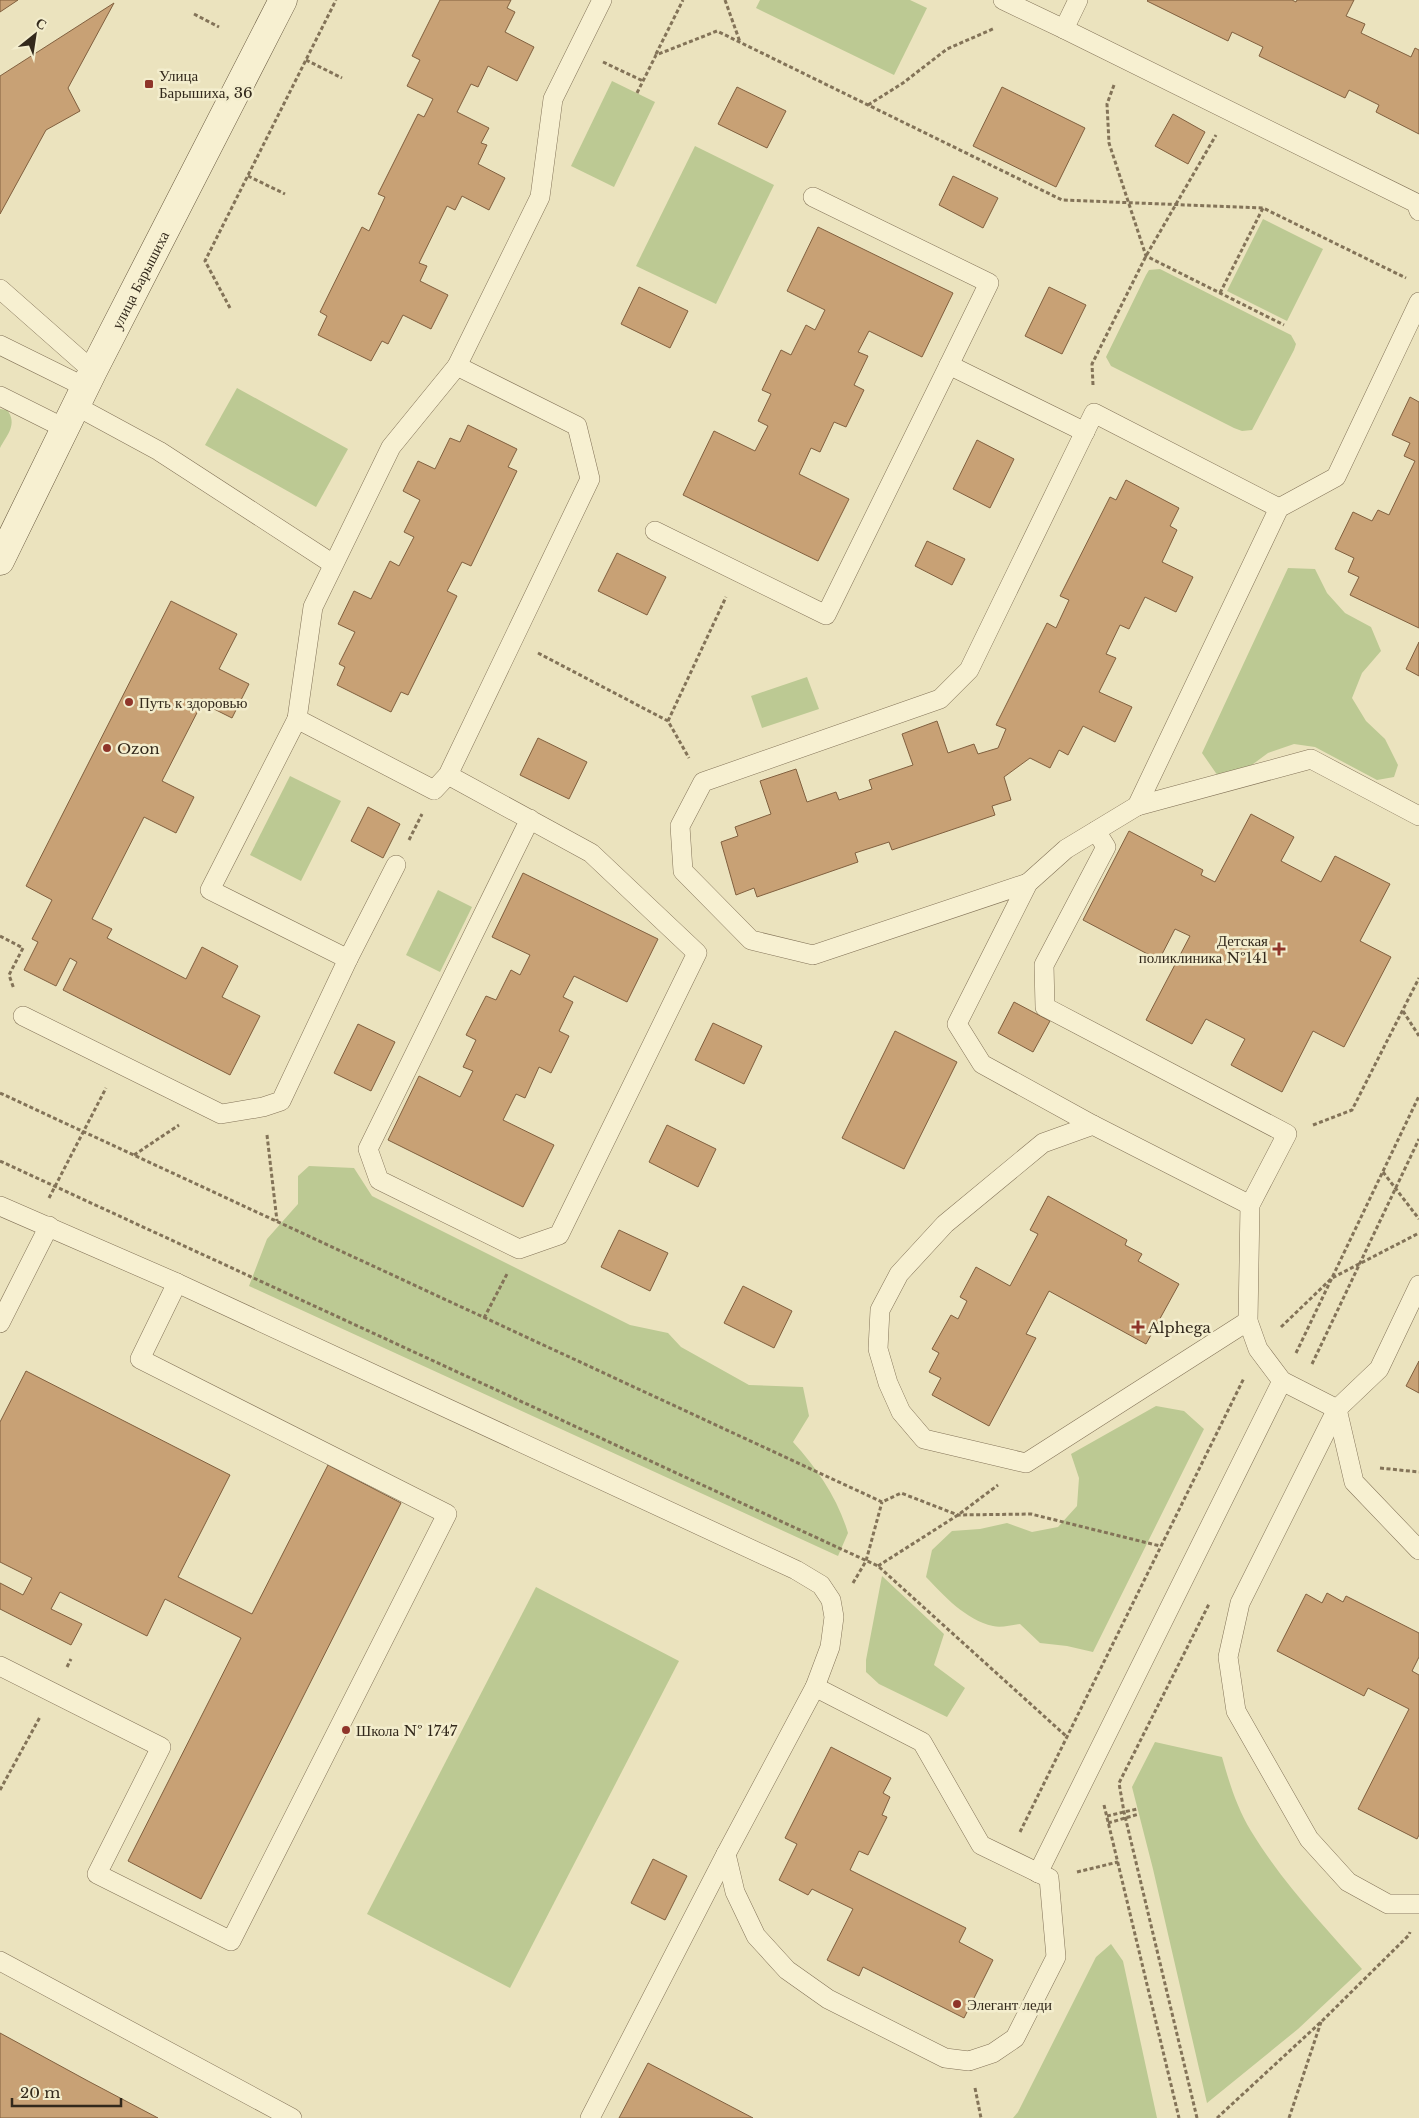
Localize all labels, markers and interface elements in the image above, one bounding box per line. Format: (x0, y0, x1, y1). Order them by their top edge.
north arrow (10, 10, 60, 60)
text: С (33, 13, 50, 34)
place label: Улица Барышиха, 36 (159, 66, 253, 102)
marker: Улица Барышиха, 36 (143, 78, 155, 90)
street label: улица Барышиха (107, 227, 173, 332)
place label: Путь к здоровью (139, 693, 248, 712)
marker: Путь к здоровью (123, 696, 135, 708)
place label: Ozon (117, 739, 160, 758)
marker: Ozon (101, 742, 113, 754)
place label: Детская поликлиника №141 (1139, 931, 1268, 967)
marker: Детская поликлиника №141 (1272, 942, 1286, 956)
place label: Alphega (1147, 1318, 1212, 1337)
marker: Alphega (1132, 1321, 1144, 1333)
place label: Школа № 1747 (356, 1721, 458, 1740)
marker: Школа № 1747 (340, 1724, 352, 1736)
place label: Элегант леди (967, 1995, 1052, 2014)
marker: Элегант леди (951, 1998, 963, 2010)
scale bar (12, 2076, 121, 2108)
text: 20 m (20, 2083, 60, 2102)

